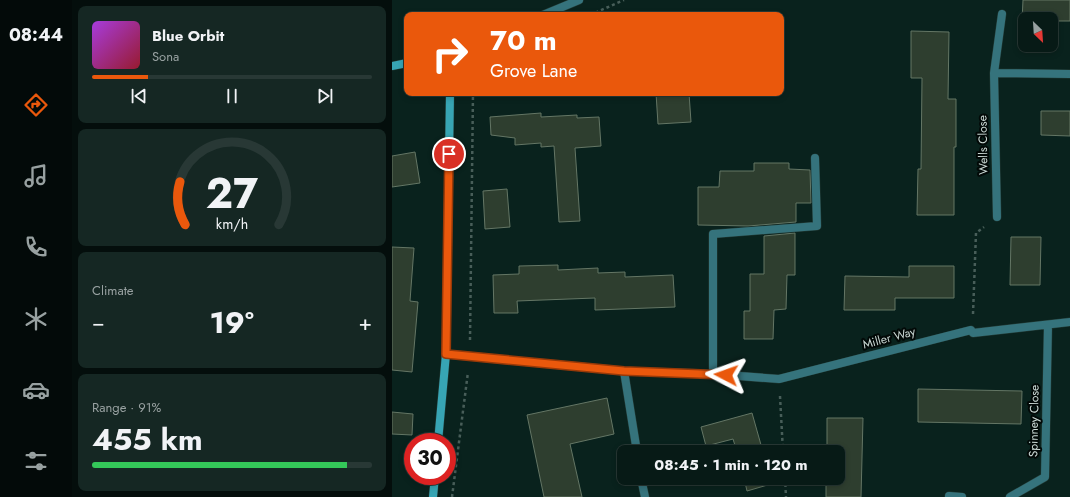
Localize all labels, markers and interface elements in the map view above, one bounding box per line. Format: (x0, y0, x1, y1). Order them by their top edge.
north arrow (1018, 12, 1058, 52)
map controls (1018, 12, 1058, 52)
text: 70 m (490, 20, 557, 61)
text: 08:44 (9, 22, 63, 48)
text: Blue Orbit (152, 25, 224, 47)
icon: right (424, 28, 476, 80)
text: Sona (152, 47, 179, 66)
text: Grove Lane (490, 58, 577, 84)
icon: previous (128, 85, 150, 107)
icon: pause (221, 85, 243, 107)
icon: next (314, 85, 336, 107)
icon: directions (22, 91, 50, 119)
street label: Wells Close (973, 115, 993, 175)
pin (432, 137, 466, 171)
icon: arrive (438, 143, 460, 165)
icon: music (22, 162, 50, 190)
text: 27 (206, 163, 258, 224)
text: km/h (216, 214, 248, 234)
icon: phone (22, 233, 50, 261)
text: Climate (92, 281, 133, 300)
text: 19° (210, 301, 254, 344)
icon: climate (22, 305, 50, 333)
text: − (92, 306, 105, 338)
text: + (358, 306, 372, 338)
street label: Miller Way (861, 322, 918, 354)
position arrow (705, 354, 747, 396)
icon: car (22, 376, 50, 404)
street label: Spinney Close (1024, 385, 1044, 457)
text: Range · 91% (92, 398, 161, 417)
text: 455 km (92, 418, 203, 461)
speed limit sign: 30 (404, 433, 456, 485)
icon: filters (22, 447, 50, 475)
text: 08:45 · 1 min · 120 m (654, 454, 808, 476)

